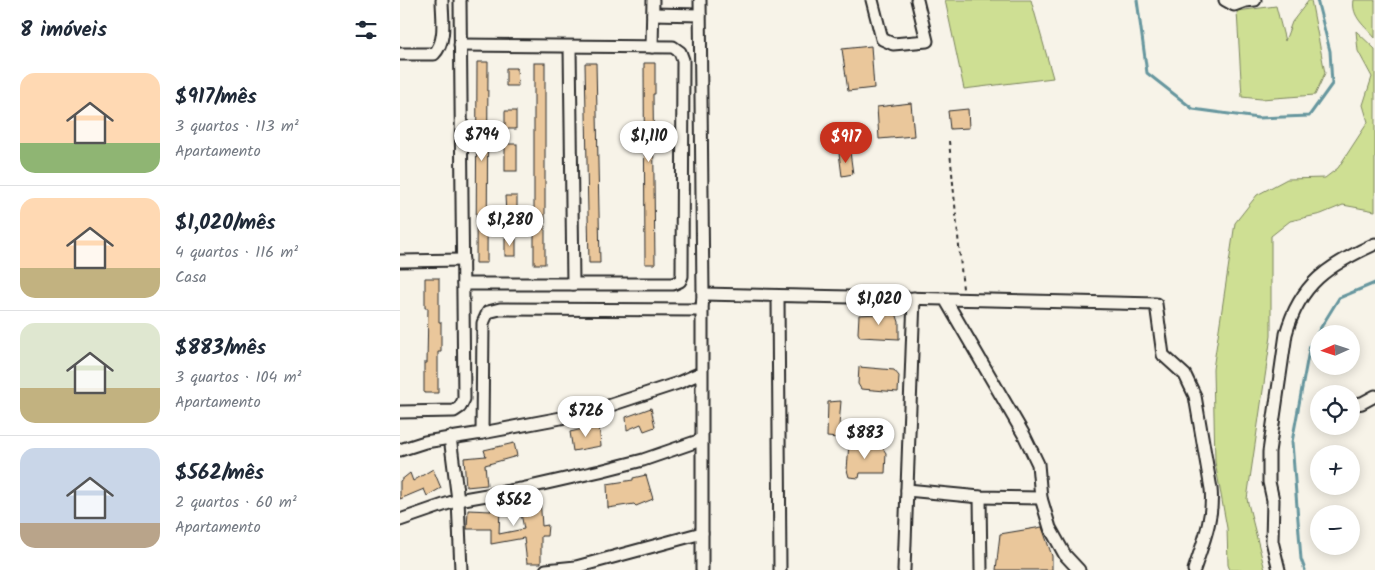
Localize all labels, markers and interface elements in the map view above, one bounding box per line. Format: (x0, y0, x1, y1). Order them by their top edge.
text: 8 imóveis (20, 14, 107, 47)
icon: filters (352, 16, 380, 44)
text: $917/mês (175, 81, 257, 114)
icon: home (60, 93, 120, 153)
text: 3 quartos · 113 m² (175, 114, 299, 139)
pin: $794 (452, 120, 512, 162)
pin: $1,110 (608, 120, 690, 163)
pin: $917 (816, 121, 876, 164)
text: $794 (465, 123, 499, 148)
text: $1,110 (631, 124, 667, 149)
text: $917 (831, 125, 861, 150)
text: Apartamento (175, 139, 261, 164)
pin: $1,280 (469, 204, 551, 247)
text: $1,020/mês (175, 207, 276, 240)
text: $1,280 (487, 208, 533, 233)
icon: home (60, 218, 120, 278)
text: 4 quartos · 116 m² (175, 240, 298, 265)
text: Casa (175, 265, 206, 290)
pin: $1,020 (838, 284, 920, 326)
text: $1,020 (857, 287, 901, 312)
north arrow (1310, 325, 1360, 375)
map controls (1310, 325, 1360, 555)
text: $883/mês (175, 332, 266, 365)
icon: home (60, 343, 120, 403)
text: 3 quartos · 104 m² (175, 365, 301, 390)
button: locate (1310, 385, 1360, 435)
text: Apartamento (175, 390, 261, 415)
pin: $726 (556, 396, 616, 438)
text: $726 (568, 399, 604, 424)
pin: $883 (835, 418, 895, 460)
text: $883 (846, 421, 884, 446)
button: + (1310, 445, 1360, 495)
text: $562/mês (175, 457, 264, 490)
icon: home (60, 468, 120, 528)
pin: $562 (484, 484, 544, 527)
text: $562 (496, 488, 532, 513)
text: 2 quartos · 60 m² (175, 490, 297, 515)
button: − (1310, 505, 1360, 555)
text: Apartamento (175, 515, 261, 540)

